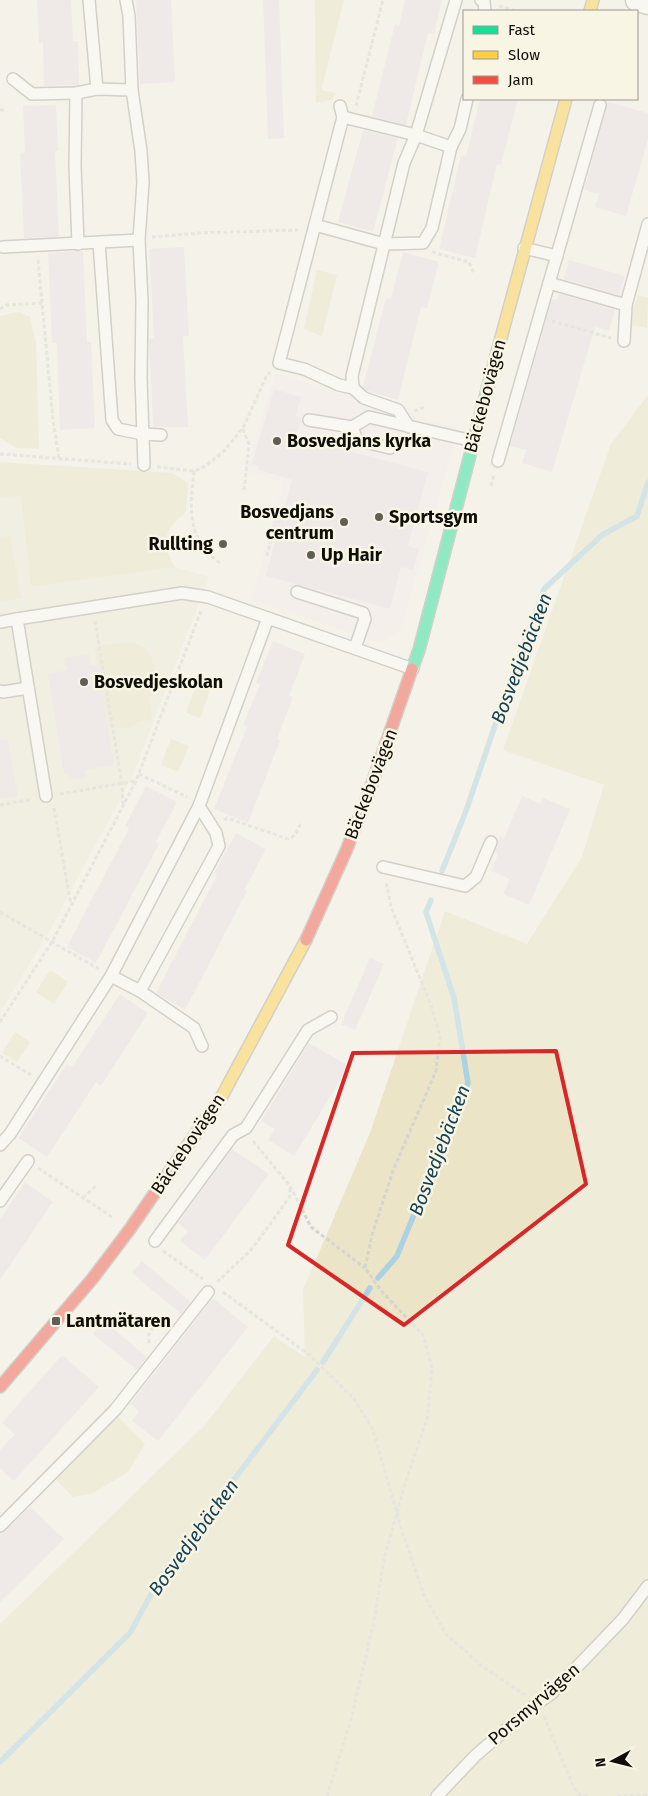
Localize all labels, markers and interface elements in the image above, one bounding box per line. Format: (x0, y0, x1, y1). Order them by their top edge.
legend (463, 10, 638, 100)
text: Fast (508, 21, 535, 39)
text: Slow (508, 46, 540, 64)
text: Jam (508, 71, 534, 89)
street label: Bäckebovägen (459, 337, 511, 455)
place label: Bosvedjans kyrka (287, 430, 431, 452)
marker: Bosvedjans kyrka (271, 435, 283, 447)
place label: Bosvedjans centrum (240, 501, 334, 544)
place label: Sportsgym (389, 506, 478, 528)
marker: Sportsgym (373, 511, 385, 523)
marker: Bosvedjans centrum (338, 516, 350, 528)
place label: Rullting (149, 533, 213, 555)
marker: Rullting (217, 538, 229, 550)
place label: Up Hair (321, 544, 383, 566)
marker: Up Hair (305, 549, 317, 561)
water label: Bosvedjebäcken (486, 590, 557, 727)
place label: Bosvedjeskolan (94, 671, 223, 693)
marker: Bosvedjeskolan (78, 676, 90, 688)
street label: Bäckebovägen (340, 725, 402, 843)
water label: Bosvedjebäcken (404, 1082, 475, 1219)
street label: Bäckebovägen (146, 1089, 230, 1199)
place label: Lantmätaren (66, 1310, 171, 1332)
marker: Lantmätaren (50, 1315, 62, 1327)
water label: Bosvedjebäcken (144, 1475, 243, 1600)
street label: Porsmyrvägen (484, 1658, 584, 1750)
north arrow (588, 1736, 638, 1786)
text: N (592, 1757, 610, 1768)

